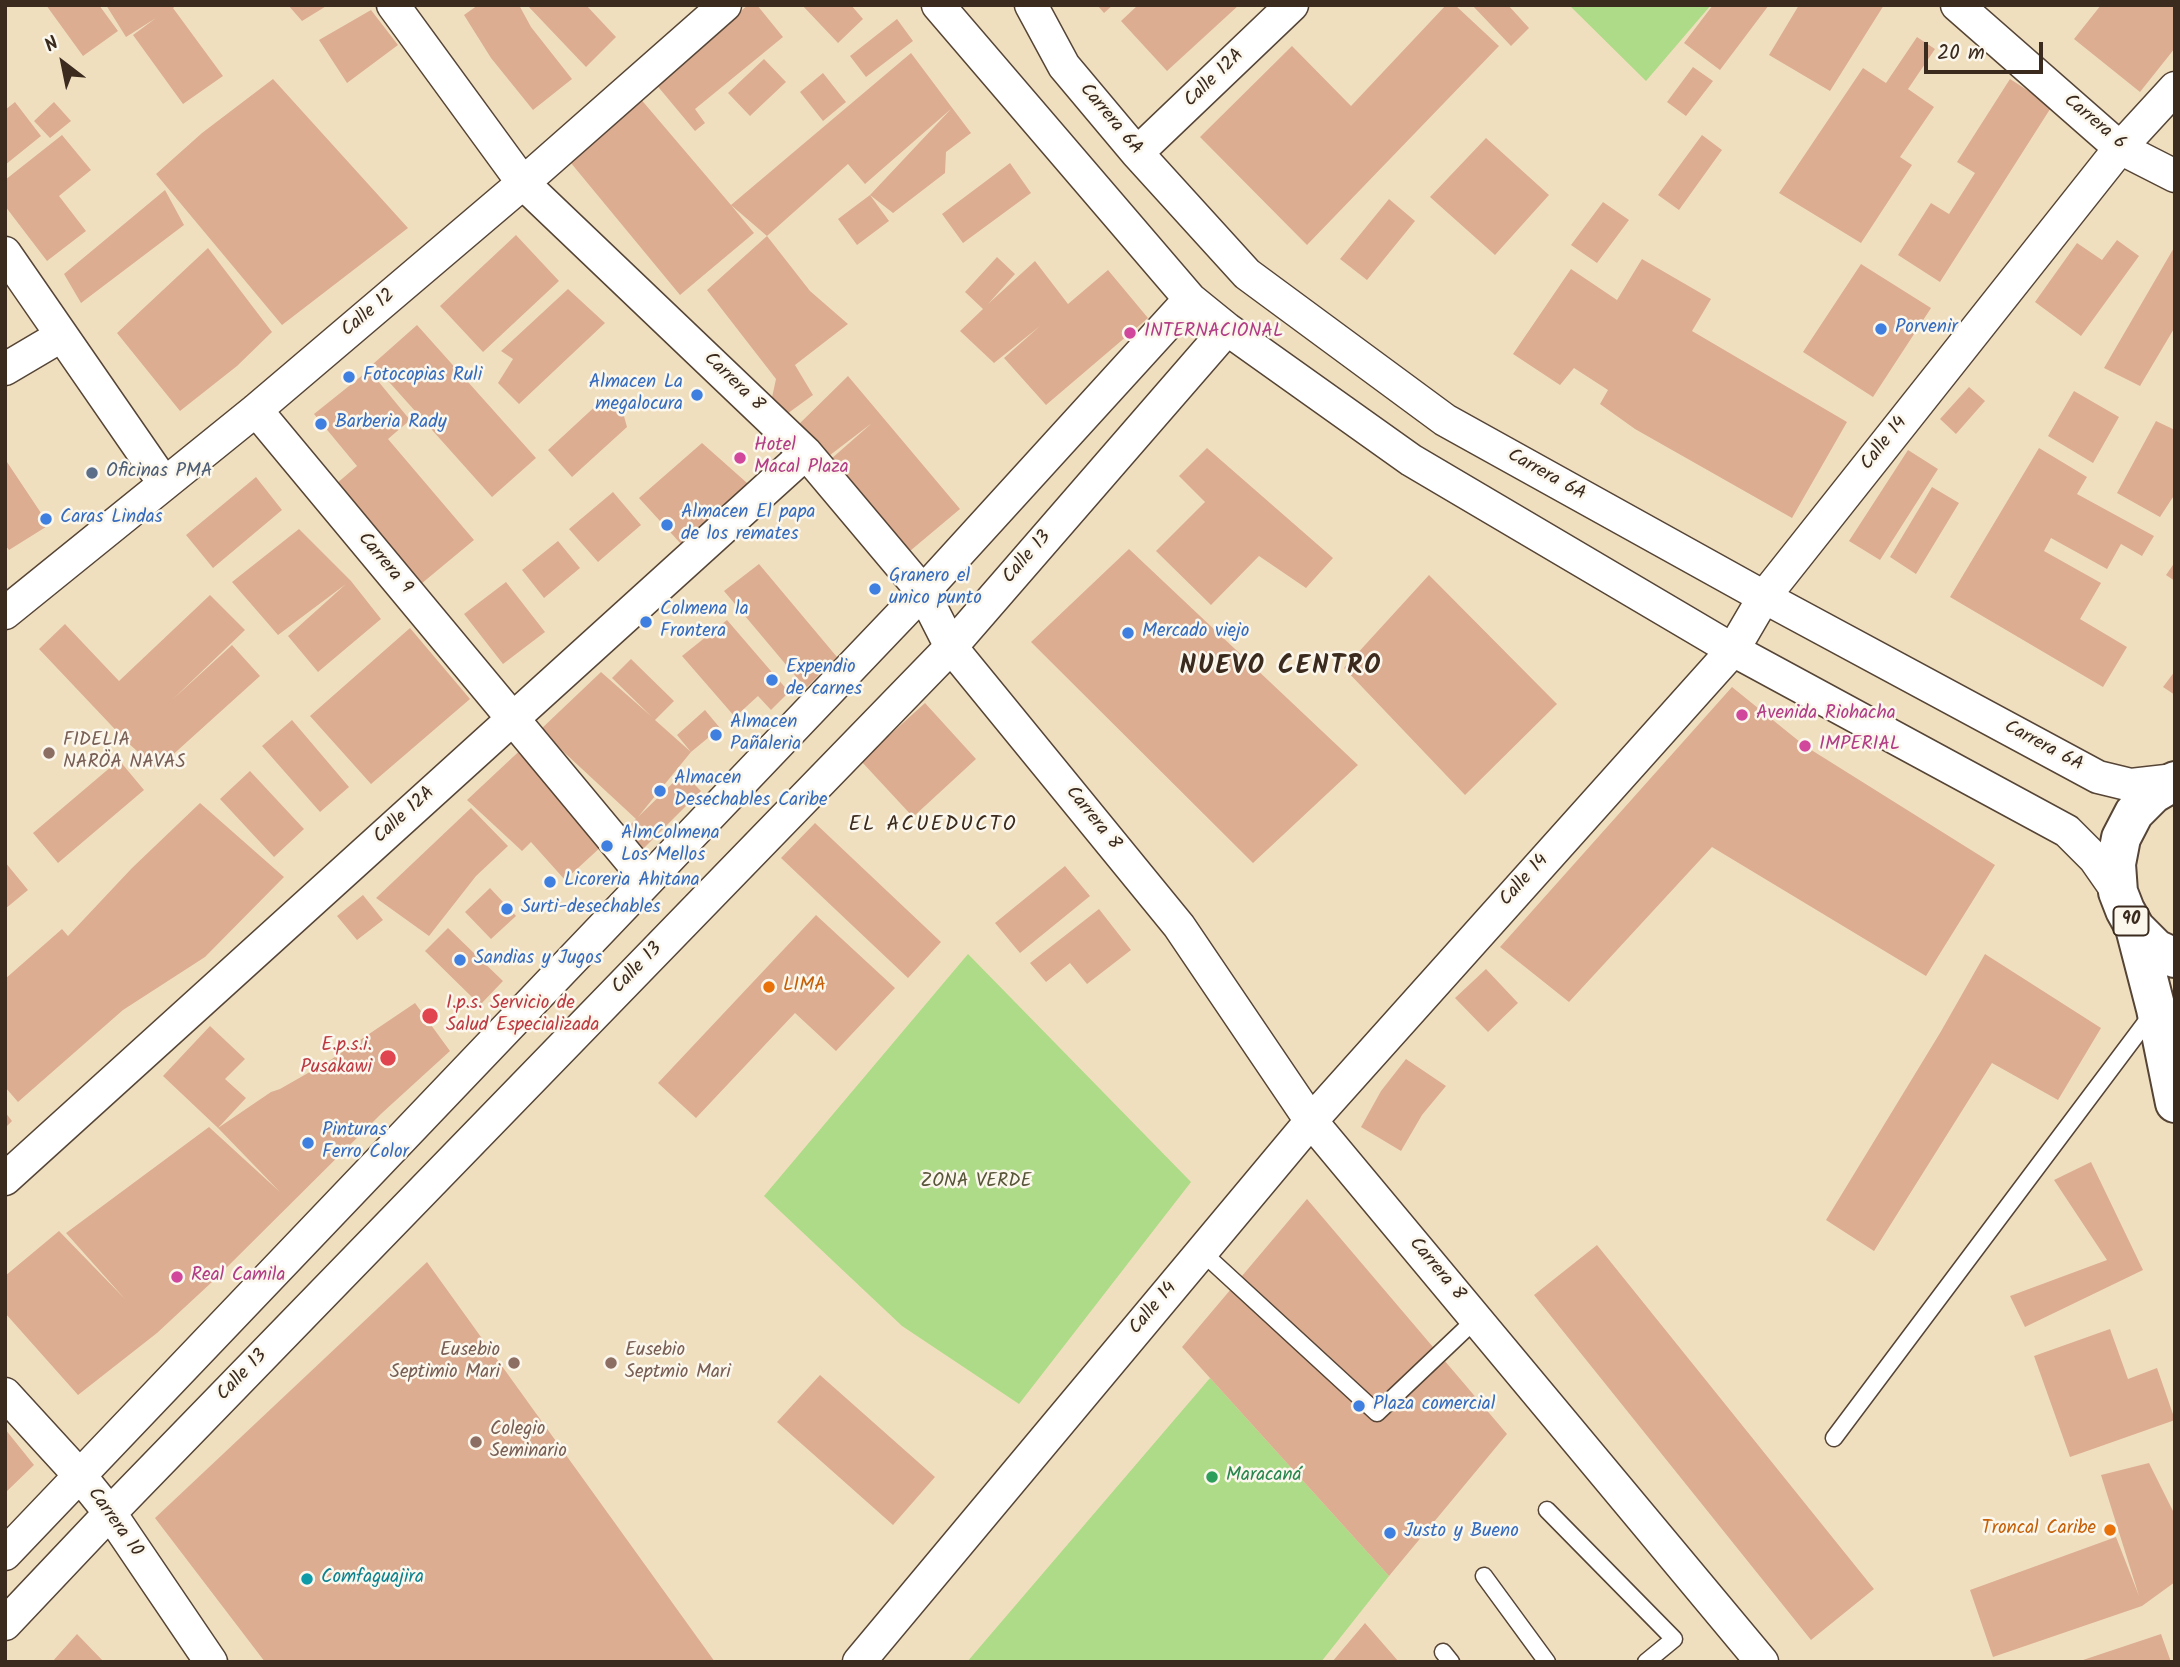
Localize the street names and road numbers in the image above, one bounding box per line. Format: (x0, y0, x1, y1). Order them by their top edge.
street label: Calle 12A (1180, 45, 1250, 113)
street label: Carrera 6A (1074, 80, 1146, 160)
street label: Carrera 6 (2058, 90, 2130, 156)
street label: Calle 12 (338, 285, 400, 343)
street label: Carrera 8 (698, 349, 768, 417)
street label: Calle 14 (1857, 412, 1913, 476)
street label: Carrera 6A (1503, 445, 1589, 507)
street label: Calle 13 (999, 527, 1057, 589)
street label: Carrera 9 (352, 529, 416, 599)
street label: Carrera 6A (2000, 717, 2086, 777)
street label: Carrera 8 (1059, 782, 1125, 856)
street label: Calle 12A (370, 783, 440, 849)
street label: Calle 14 (1496, 850, 1554, 912)
road number: 90 (2114, 906, 2148, 936)
street label: Calle 13 (608, 939, 668, 999)
street label: Carrera 8 (1403, 1234, 1469, 1306)
street label: Calle 14 (1125, 1278, 1183, 1340)
street label: Calle 13 (213, 1346, 273, 1406)
street label: Carrera 10 (81, 1484, 147, 1562)

